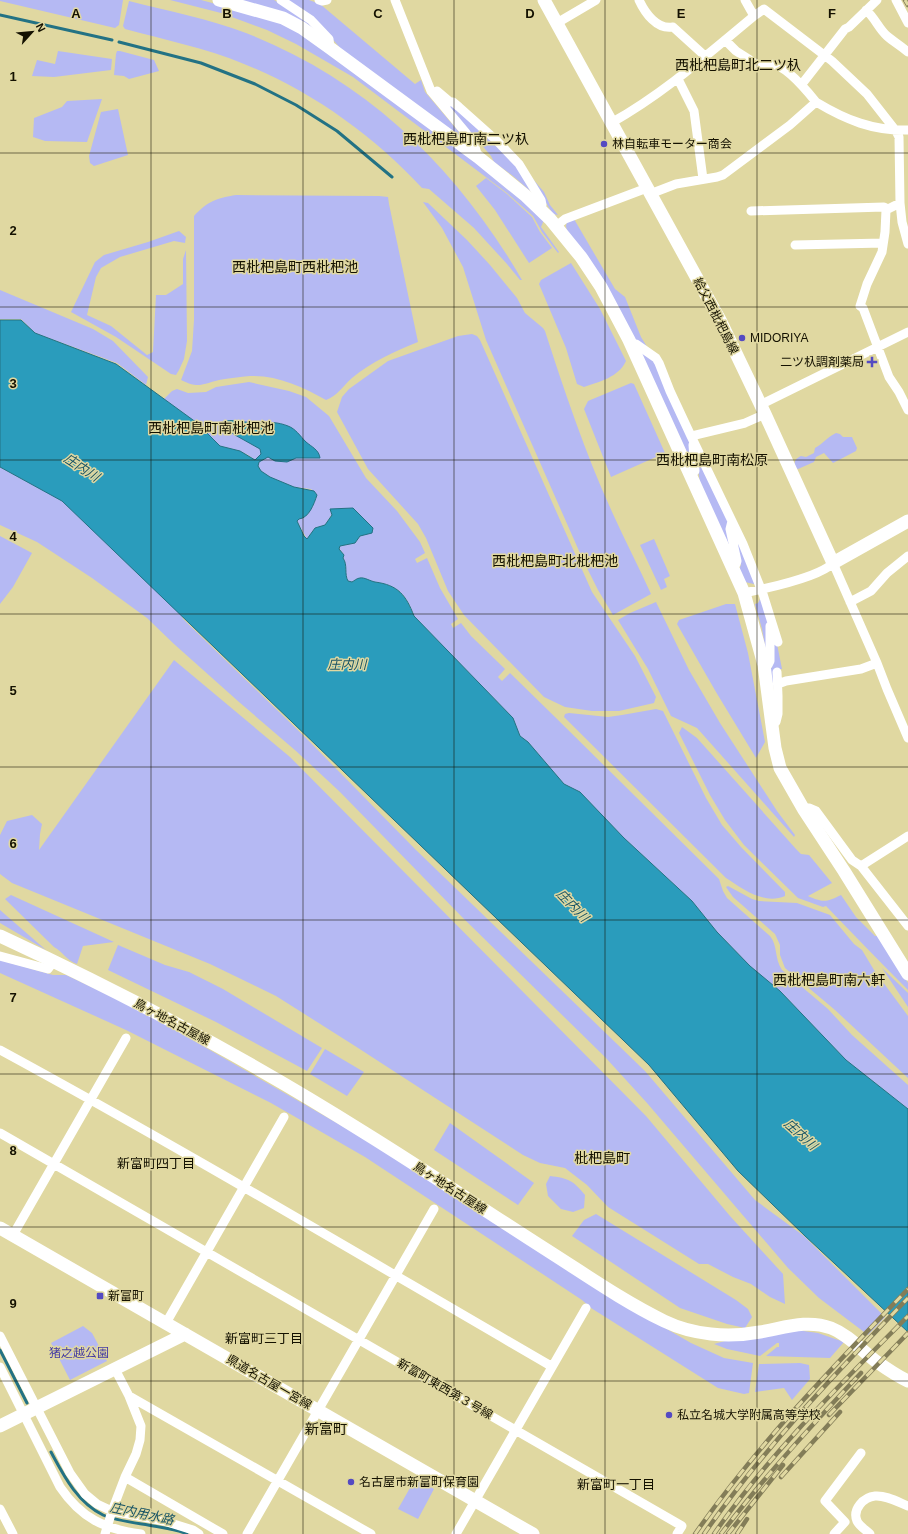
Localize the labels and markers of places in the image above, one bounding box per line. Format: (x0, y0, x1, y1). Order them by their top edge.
place label: 林自転車モーター商会 (612, 137, 732, 151)
marker: 林自転車モーター商会 (599, 139, 609, 149)
place label: MIDORIYA (750, 331, 808, 345)
marker: MIDORIYA (737, 333, 747, 343)
place label: 二ツ杁調剤薬局 (780, 355, 864, 369)
marker: 二ツ杁調剤薬局 (867, 357, 877, 367)
place label: 新富町 (108, 1289, 144, 1303)
marker: 新富町 (95, 1291, 105, 1301)
place label: 私立名城大学附属高等学校 (677, 1408, 821, 1422)
marker: 私立名城大学附属高等学校 (664, 1410, 674, 1420)
place label: 名古屋市新富町保育園 (359, 1475, 479, 1489)
marker: 名古屋市新富町保育園 (346, 1477, 356, 1487)

